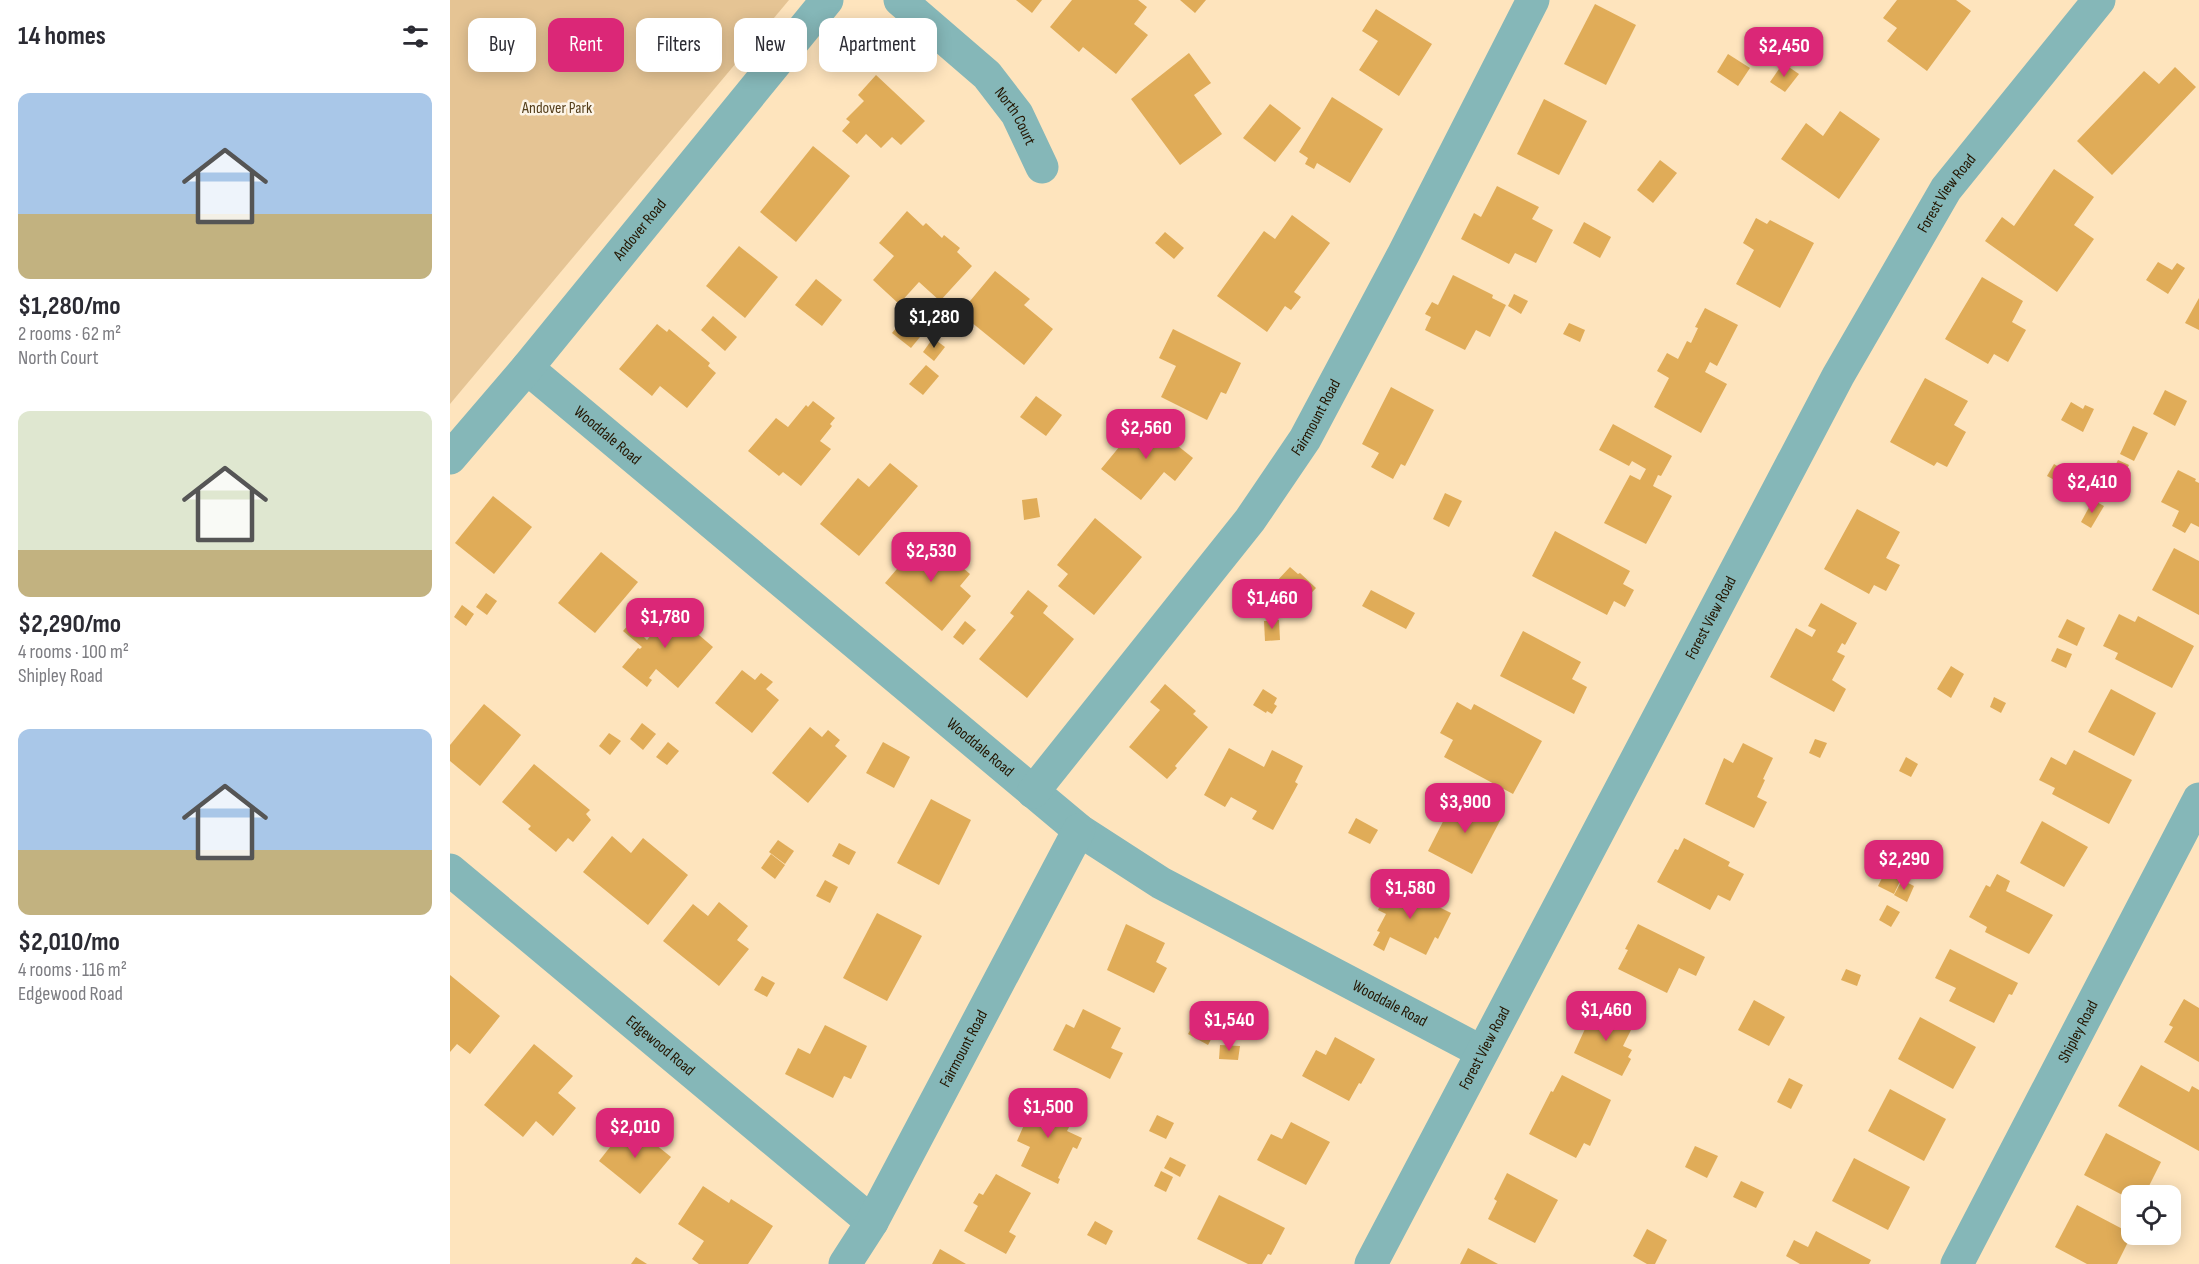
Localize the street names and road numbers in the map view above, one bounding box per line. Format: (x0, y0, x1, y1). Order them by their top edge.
street label: North Court (990, 83, 1040, 148)
street label: Forest View Road (1913, 150, 1980, 236)
street label: Andover Road (609, 195, 670, 265)
street label: Fairmount Road (1287, 376, 1345, 459)
street label: Wooddale Road (570, 402, 645, 469)
street label: Forest View Road (1681, 573, 1740, 663)
street label: Wooddale Road (943, 714, 1018, 781)
street label: Wooddale Road (1349, 976, 1430, 1031)
street label: Shipley Road (2054, 997, 2102, 1066)
street label: Forest View Road (1455, 1003, 1514, 1093)
street label: Fairmount Road (935, 1007, 992, 1090)
street label: Edgewood Road (622, 1011, 699, 1080)

